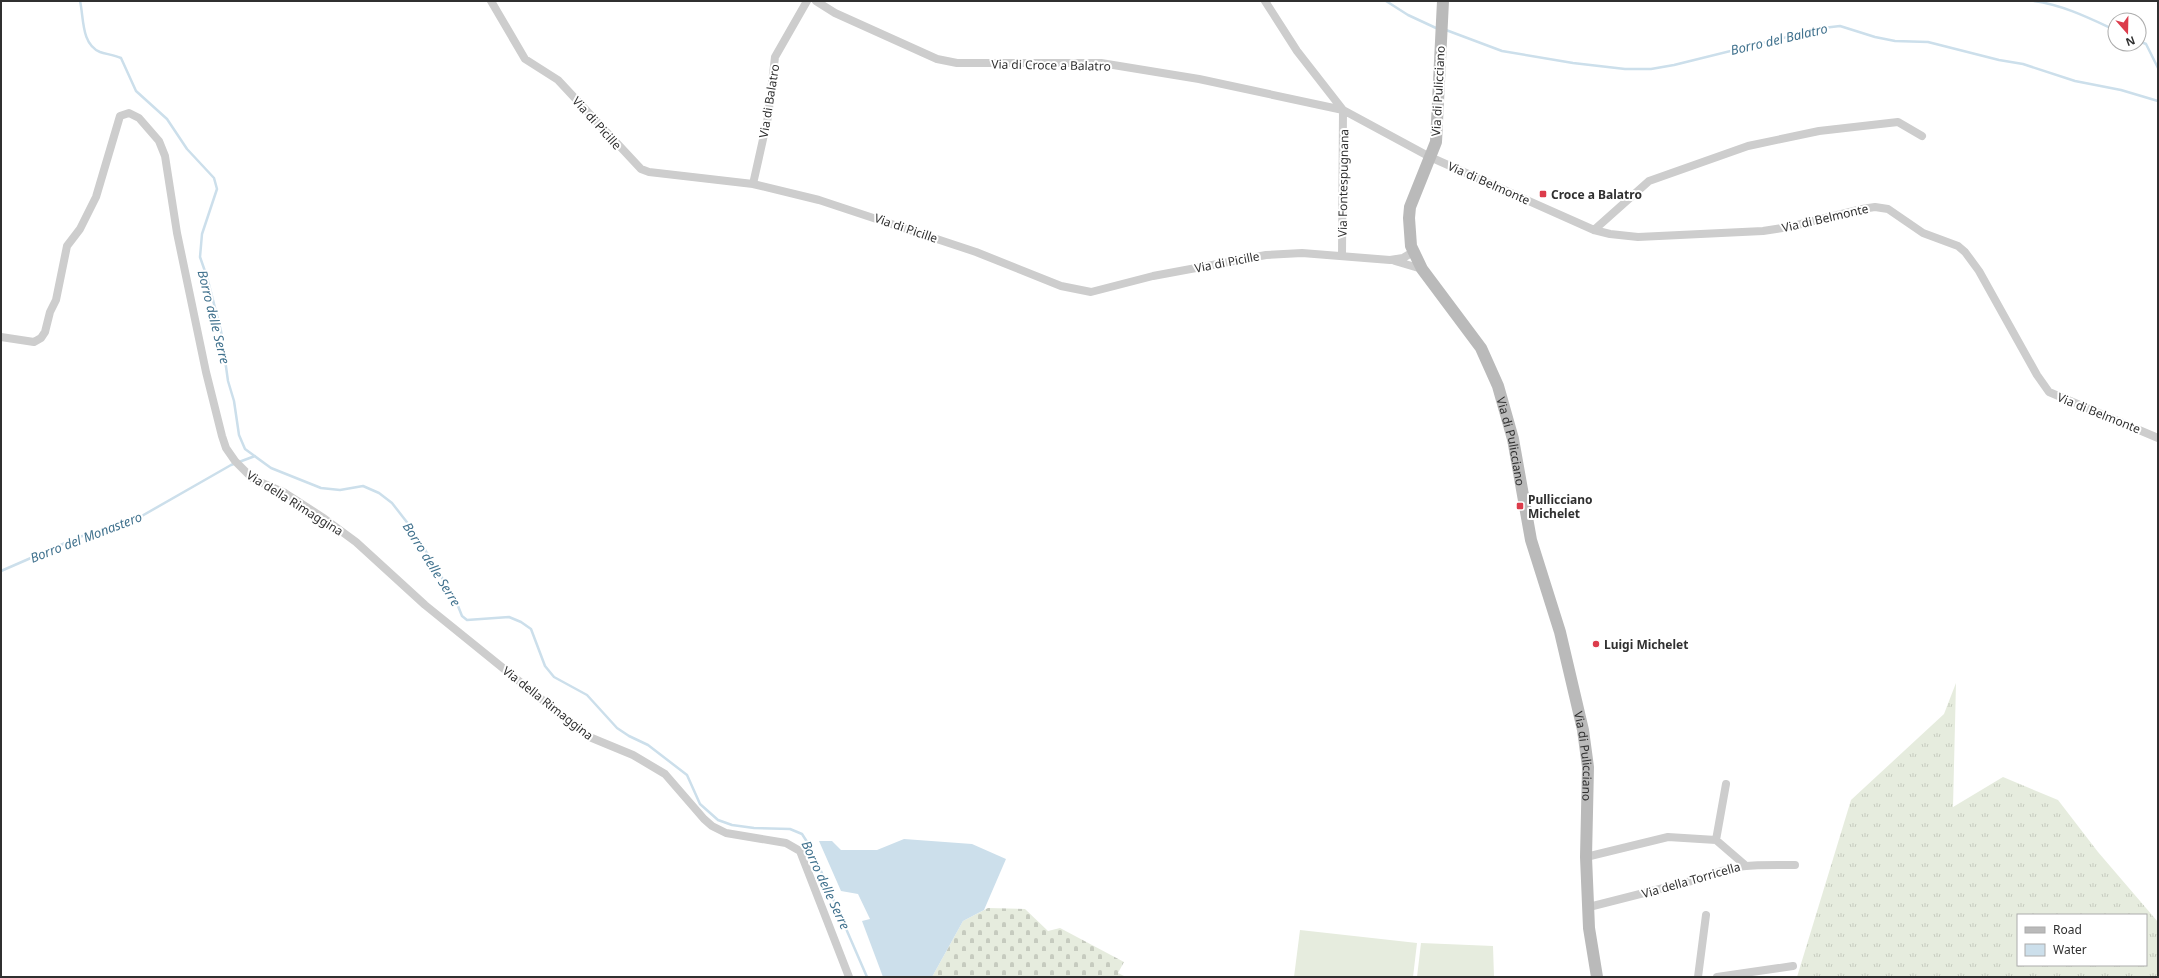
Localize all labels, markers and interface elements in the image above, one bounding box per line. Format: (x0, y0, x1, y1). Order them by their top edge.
north arrow (2107, 12, 2147, 52)
water label: Borro del Balatro (1729, 19, 1829, 59)
text: N (2124, 33, 2137, 50)
street label: Via di Pulicciano (1427, 45, 1449, 137)
street label: Via di Croce a Balatro (991, 55, 1111, 75)
street label: Via di Balatro (755, 63, 783, 139)
street label: Via di Picille (569, 93, 626, 153)
street label: Via Fontespugnana (1334, 129, 1352, 237)
street label: Via di Belmonte (1445, 157, 1533, 209)
place label: Croce a Balatro (1551, 186, 1642, 203)
marker: Croce a Balatro (1538, 189, 1548, 199)
street label: Via di Belmonte (1780, 200, 1870, 236)
street label: Via di Picille (872, 209, 940, 247)
street label: Via di Picille (1193, 247, 1261, 277)
water label: Borro delle Serre (194, 268, 234, 366)
street label: Via di Belmonte (2055, 389, 2143, 438)
street label: Via di Pulicciano (1493, 395, 1530, 487)
street label: Via della Rimaggina (243, 466, 347, 540)
place label: Pullicciano Michelet (1528, 491, 1592, 522)
marker: Pullicciano Michelet (1515, 501, 1525, 511)
water label: Borro del Monastero (27, 507, 145, 567)
water label: Borro delle Serre (399, 518, 465, 610)
place label: Luigi Michelet (1604, 636, 1688, 653)
marker: Luigi Michelet (1591, 639, 1601, 649)
street label: Via della Rimaggina (499, 662, 597, 744)
street label: Via di Pulicciano (1570, 709, 1597, 801)
water label: Borro delle Serre (798, 838, 855, 933)
street label: Via della Torricella (1640, 858, 1742, 902)
legend (2017, 914, 2147, 966)
text: Road (2053, 921, 2082, 938)
text: Water (2053, 941, 2087, 958)

